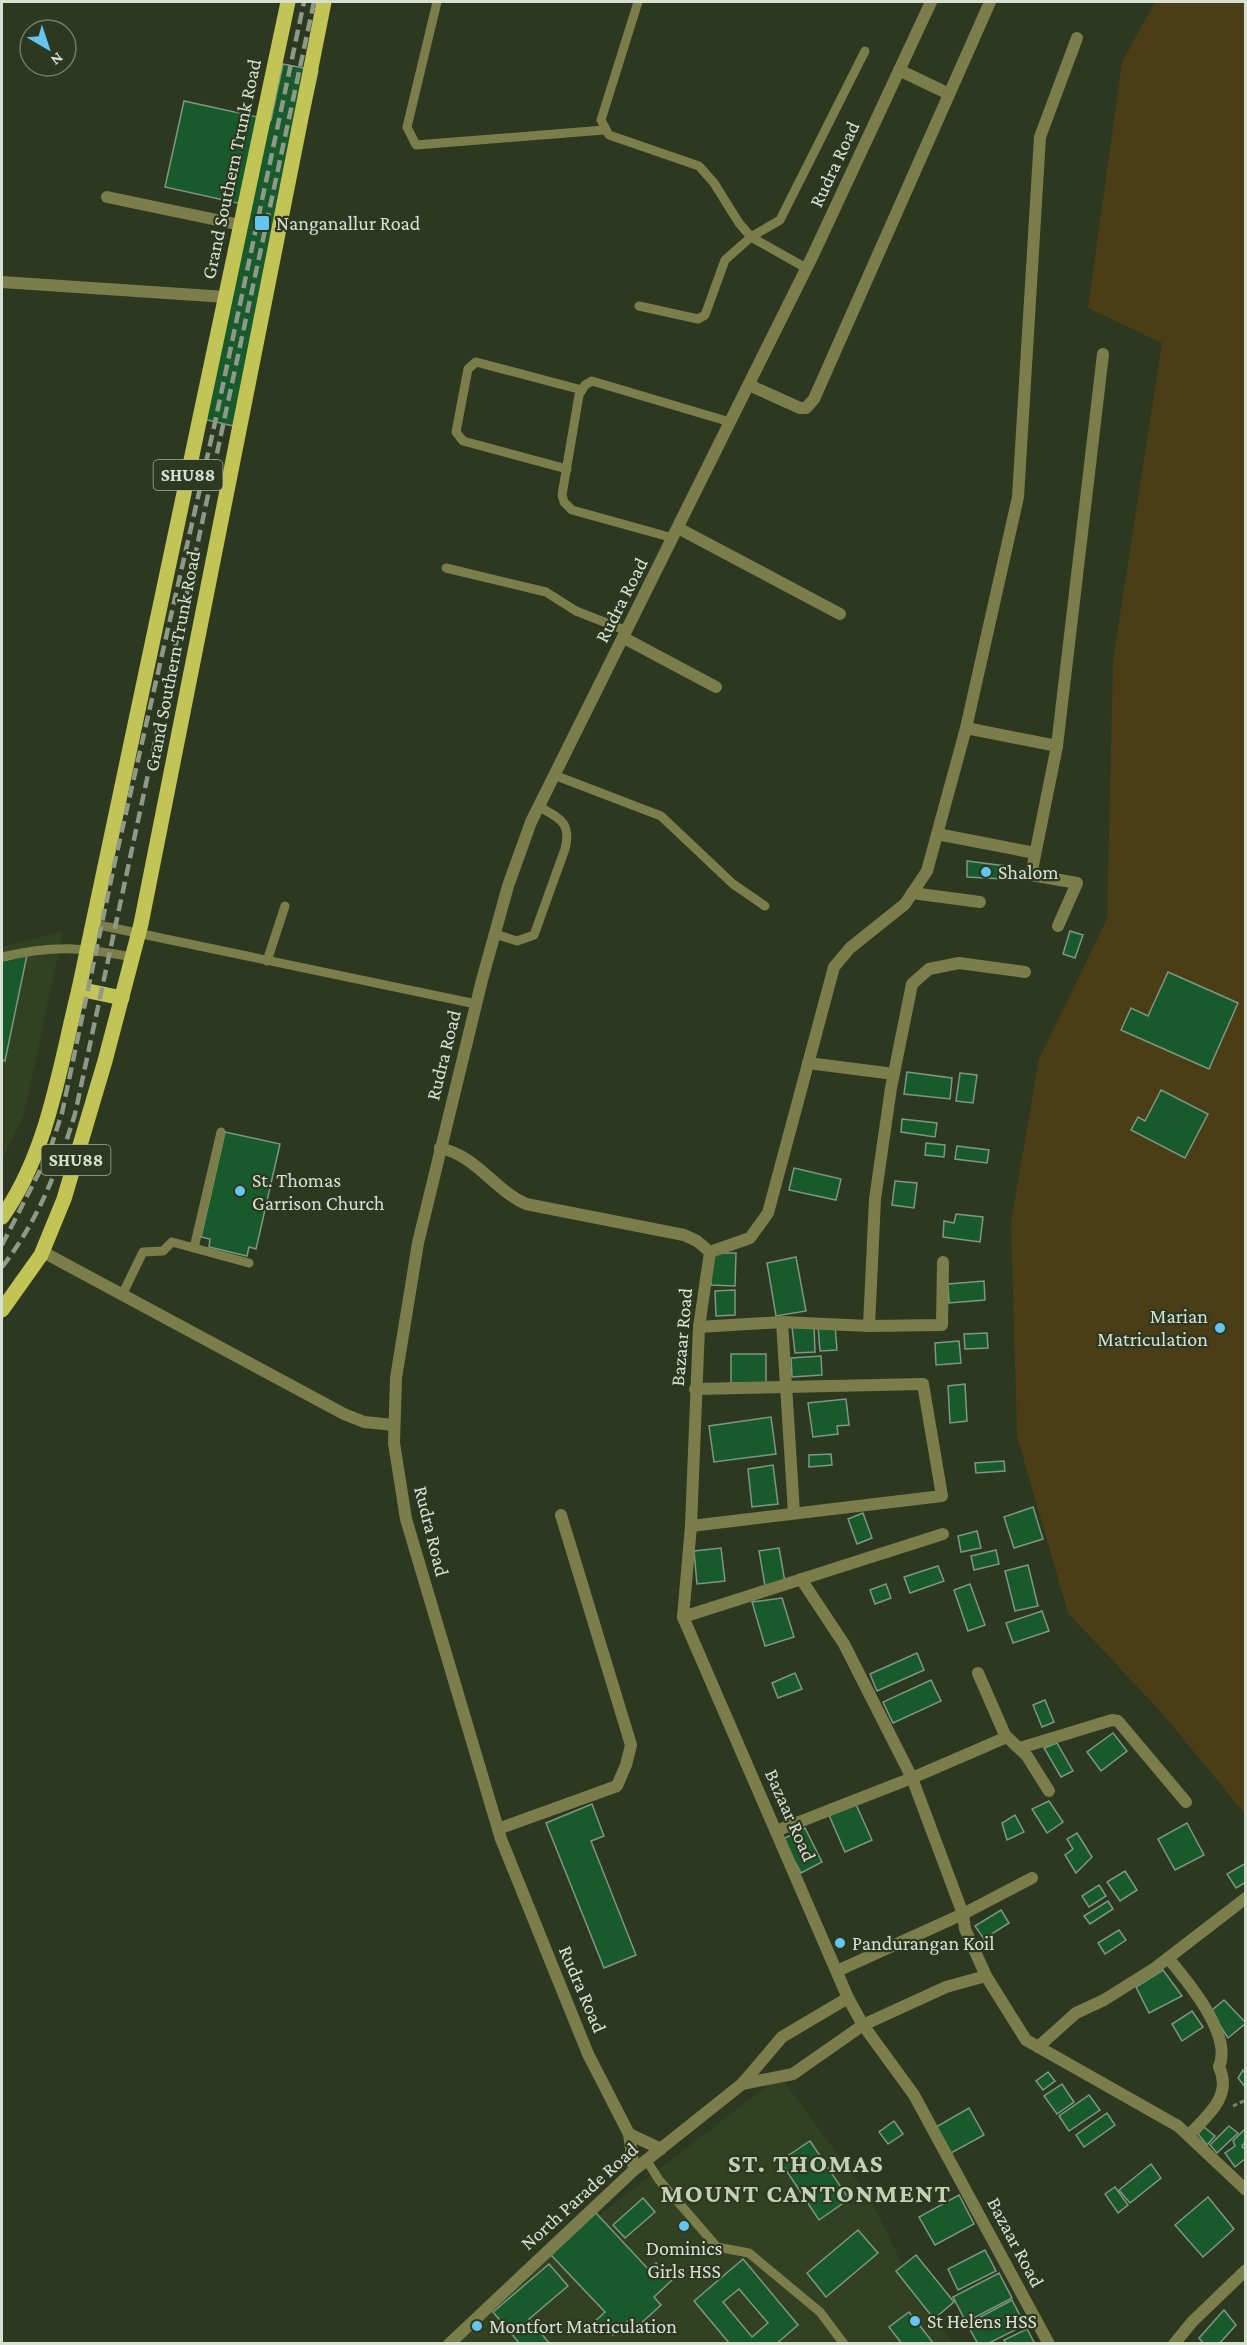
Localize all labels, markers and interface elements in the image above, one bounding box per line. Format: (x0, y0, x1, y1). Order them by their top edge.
north arrow (18, 18, 78, 78)
text: N (47, 49, 67, 69)
street label: Grand Southern Trunk Road (197, 56, 265, 281)
street label: Rudra Road (805, 117, 864, 210)
place label: Nanganallur Road (276, 212, 421, 235)
marker: Nanganallur Road (253, 214, 271, 232)
road number: SHU88 (154, 460, 222, 490)
street label: Grand Southern Trunk Road (140, 548, 204, 773)
street label: Rudra Road (590, 553, 652, 646)
place label: Shalom (998, 861, 1059, 883)
marker: Shalom (979, 865, 993, 879)
street label: Rudra Road (421, 1007, 465, 1102)
road number: SHU88 (42, 1145, 110, 1175)
place label: St. Thomas Garrison Church (252, 1169, 385, 1214)
marker: St. Thomas Garrison Church (233, 1184, 247, 1198)
street label: Bazaar Road (666, 1286, 696, 1387)
place label: Marian Matriculation (1097, 1305, 1208, 1350)
marker: Marian Matriculation (1213, 1321, 1227, 1335)
street label: Rudra Road (410, 1484, 454, 1579)
street label: Bazaar Road (761, 1765, 821, 1865)
place label: Pandurangan Koil (852, 1932, 995, 1955)
marker: Pandurangan Koil (833, 1936, 847, 1950)
street label: Rudra Road (555, 1942, 611, 2036)
street label: North Parade Road (516, 2137, 642, 2254)
district label: ST. THOMAS MOUNT CANTONMENT (661, 2149, 951, 2208)
street label: Bazaar Road (983, 2193, 1049, 2291)
marker: Dominics Girls HSS (677, 2219, 691, 2233)
place label: Dominics Girls HSS (646, 2237, 722, 2282)
place label: St Helens HSS (927, 2310, 1037, 2332)
marker: St Helens HSS (908, 2314, 922, 2328)
place label: Montfort Matriculation (489, 2315, 677, 2337)
marker: Montfort Matriculation (470, 2319, 484, 2333)

